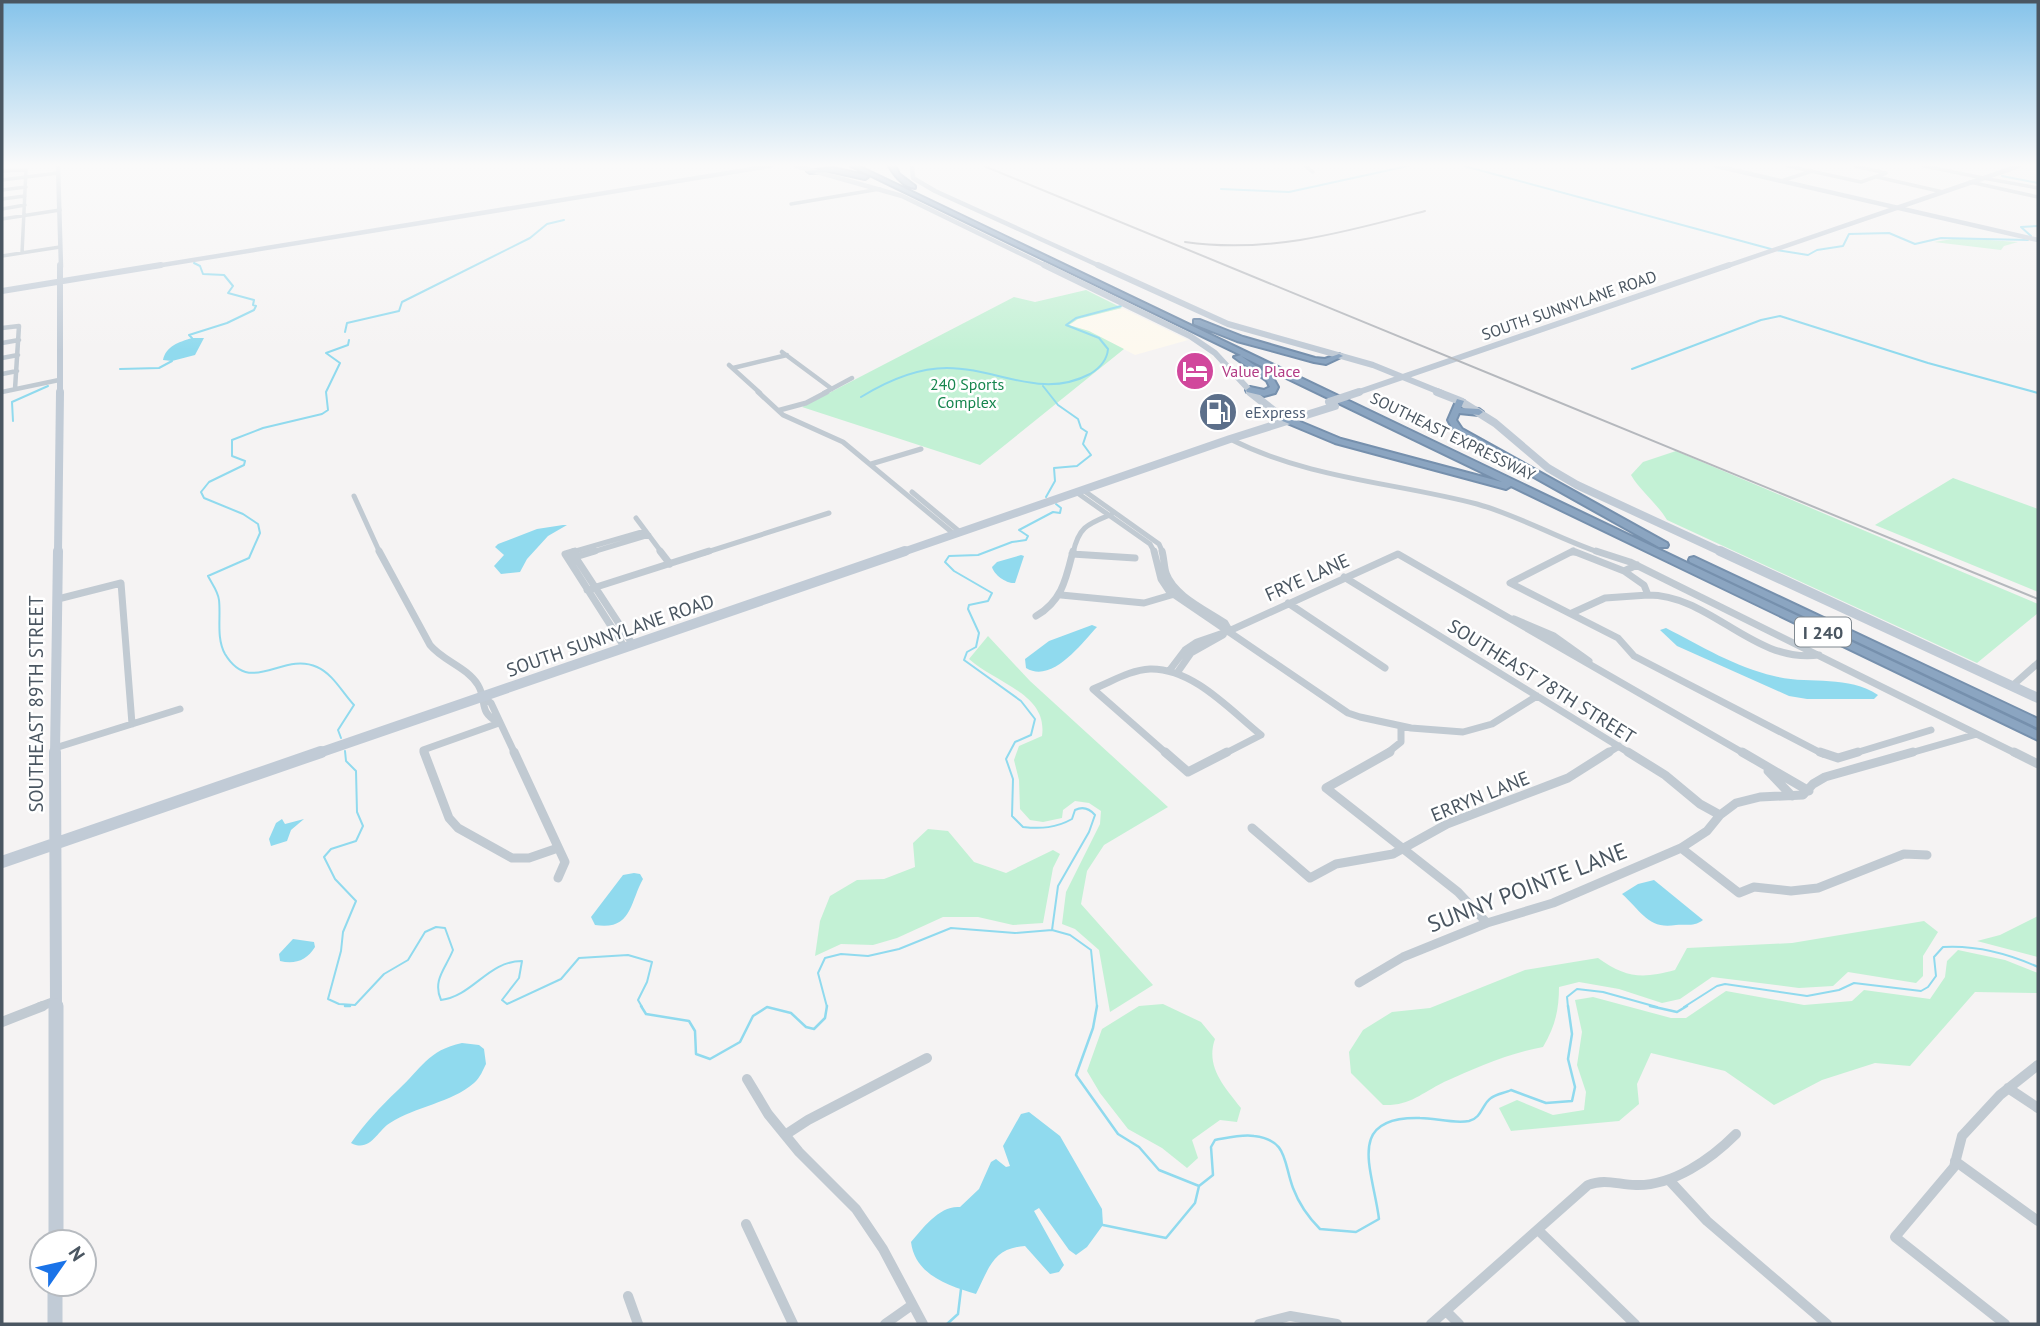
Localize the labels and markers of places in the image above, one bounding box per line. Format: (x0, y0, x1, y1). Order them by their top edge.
hotel icon: Value Place (1174, 350, 1216, 392)
place label: Value Place (1221, 361, 1300, 381)
fuel station icon: eExpress (1197, 391, 1239, 433)
place label: eExpress (1245, 402, 1306, 422)

